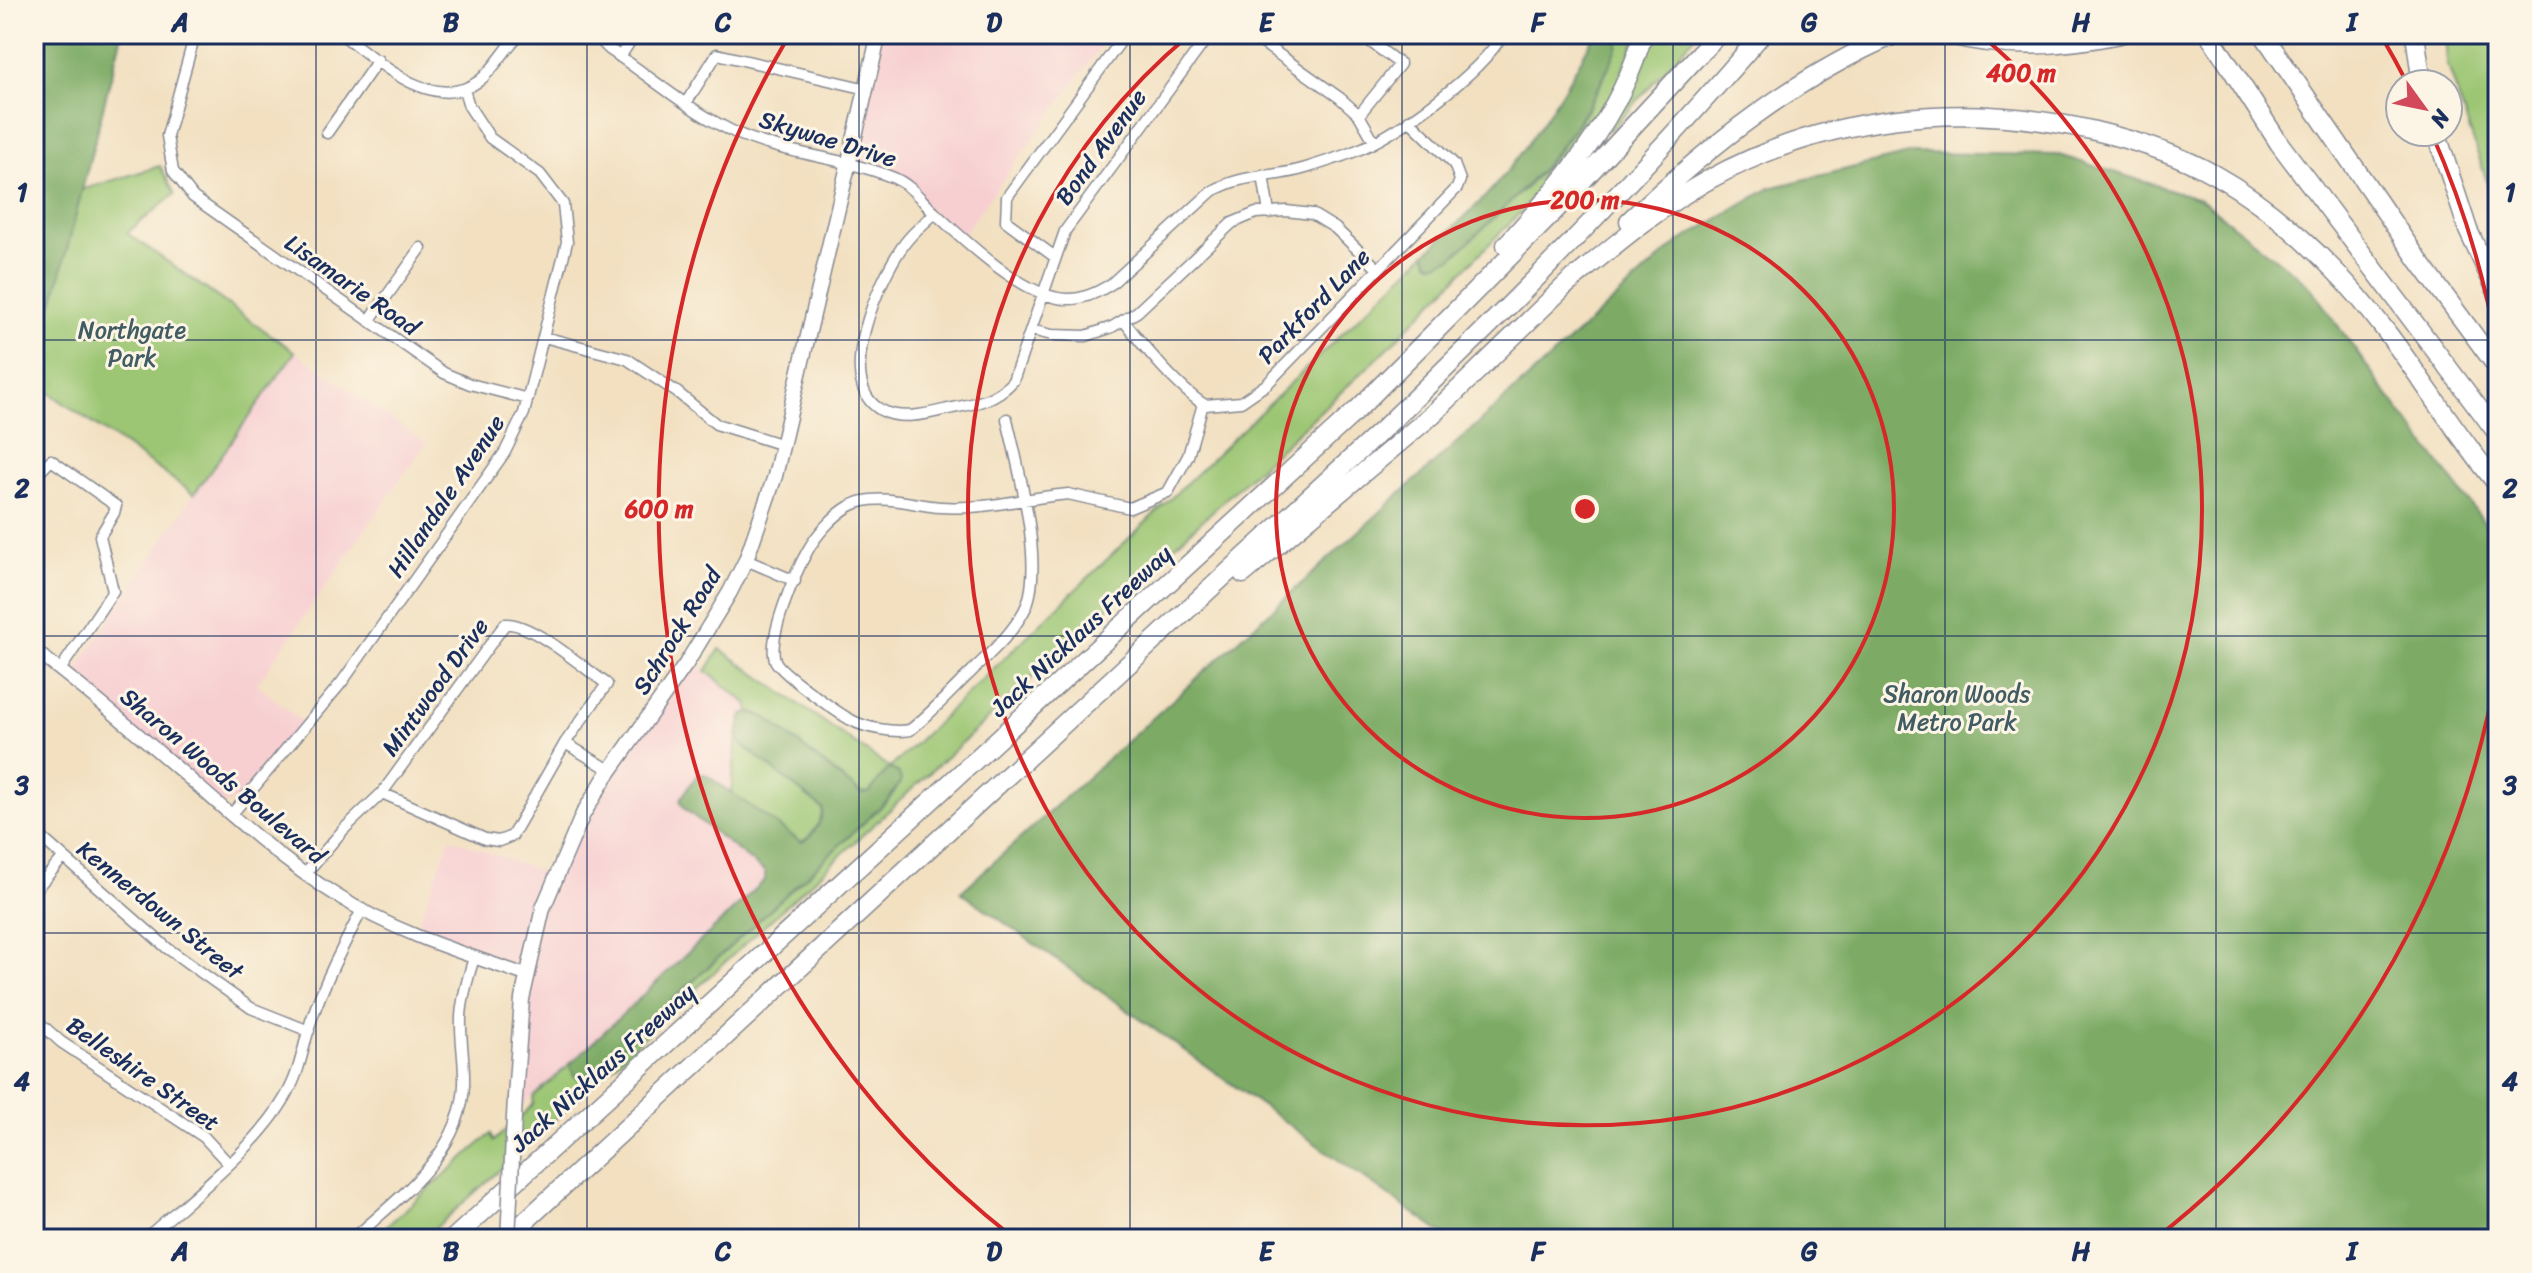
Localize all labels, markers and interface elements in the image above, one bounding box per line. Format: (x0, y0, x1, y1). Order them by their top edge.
text: A (170, 0, 189, 45)
text: B (443, 0, 460, 45)
text: C (714, 0, 732, 45)
text: D (986, 0, 1002, 45)
text: E (1259, 0, 1276, 45)
text: F (1530, 0, 1547, 45)
text: G (1801, 0, 1818, 45)
text: H (2072, 0, 2091, 45)
text: I (2345, 0, 2360, 45)
text: 400 m (1986, 52, 2057, 94)
north arrow (2384, 68, 2464, 148)
street label: Bond Avenue (1044, 79, 1158, 215)
street label: Skywae Drive (754, 98, 902, 180)
text: N (2419, 101, 2461, 136)
text: 1 (16, 169, 28, 215)
text: 1 (2504, 169, 2516, 215)
text: 200 m (1550, 179, 1620, 221)
street label: Lisamarie Road (275, 223, 430, 349)
street label: Parkford Lane (1247, 238, 1381, 374)
park label: Northgate Park (78, 309, 186, 379)
street label: Hillandale Avenue (376, 406, 516, 586)
text: 2 (13, 465, 30, 511)
text: 2 (2501, 465, 2518, 511)
text: 600 m (624, 488, 694, 530)
centre of rings (1571, 495, 1599, 523)
street label: Jack Nicklaus Freeway (979, 534, 1183, 728)
street label: Schrock Road (621, 558, 734, 703)
street label: Mintwood Drive (370, 609, 500, 765)
park label: Sharon Woods Metro Park (1883, 673, 2031, 743)
street label: Sharon Woods Boulevard (110, 677, 337, 876)
text: 3 (14, 762, 30, 808)
text: 3 (2502, 762, 2518, 808)
street label: Kennerdown Street (67, 829, 254, 992)
street label: Jack Nicklaus Freeway (500, 972, 706, 1164)
street label: Belleshire Street (57, 1005, 229, 1143)
text: 4 (14, 1058, 30, 1104)
text: 4 (2502, 1058, 2518, 1104)
text: A (170, 1228, 189, 1273)
text: B (443, 1228, 460, 1273)
text: C (714, 1228, 732, 1273)
text: D (986, 1228, 1002, 1273)
text: E (1259, 1228, 1276, 1273)
text: F (1530, 1228, 1547, 1273)
text: G (1801, 1228, 1818, 1273)
text: H (2072, 1228, 2091, 1273)
text: I (2345, 1228, 2360, 1273)

